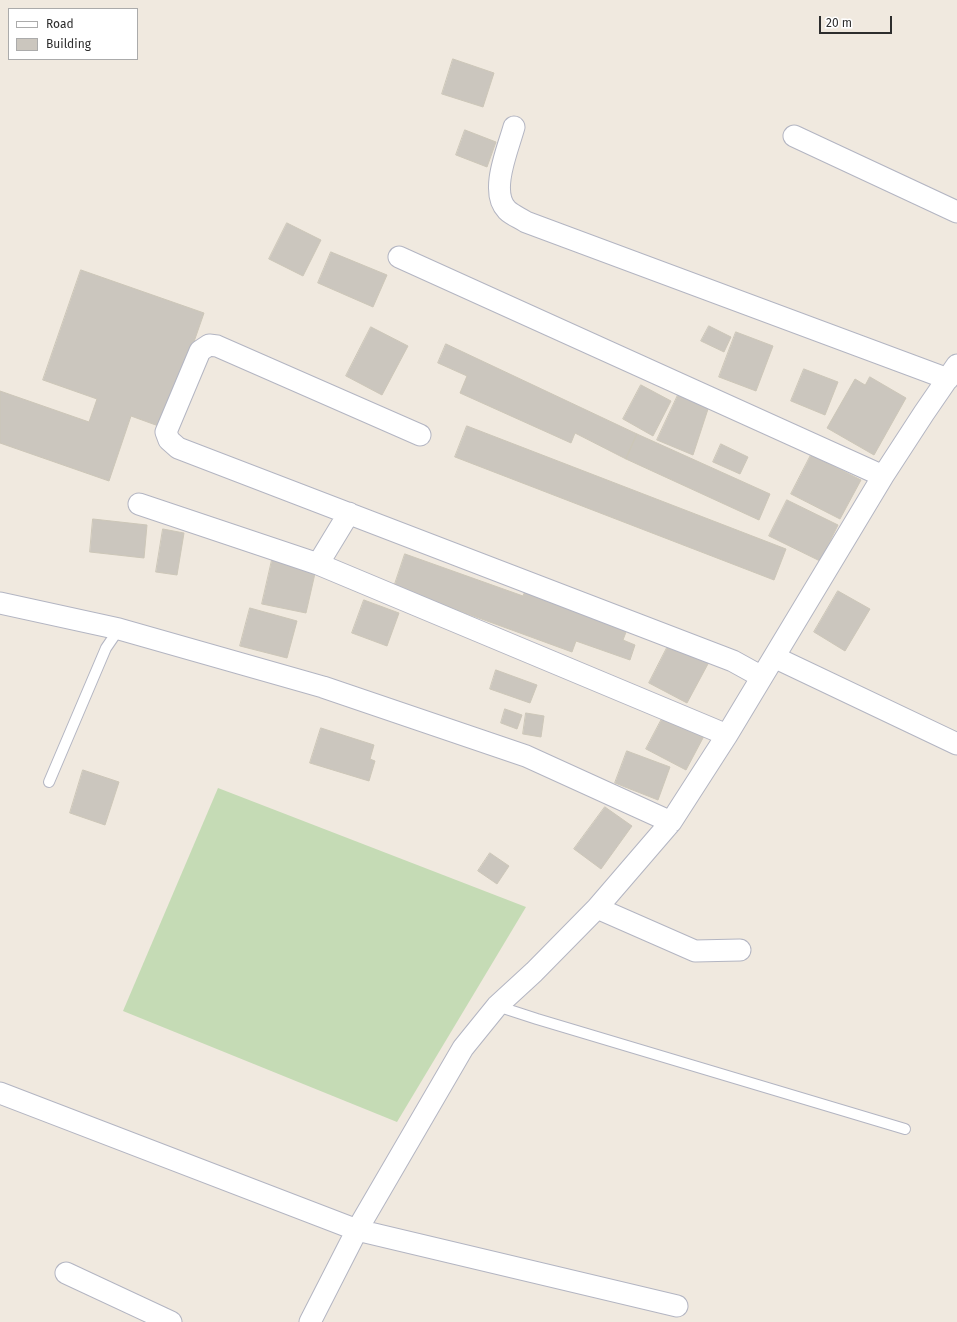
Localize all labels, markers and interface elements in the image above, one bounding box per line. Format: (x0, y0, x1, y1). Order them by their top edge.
legend (8, 8, 138, 60)
scale bar (821, 8, 894, 34)
text: 20 m (826, 16, 852, 30)
text: Road (46, 17, 74, 31)
text: Building (46, 37, 91, 51)

